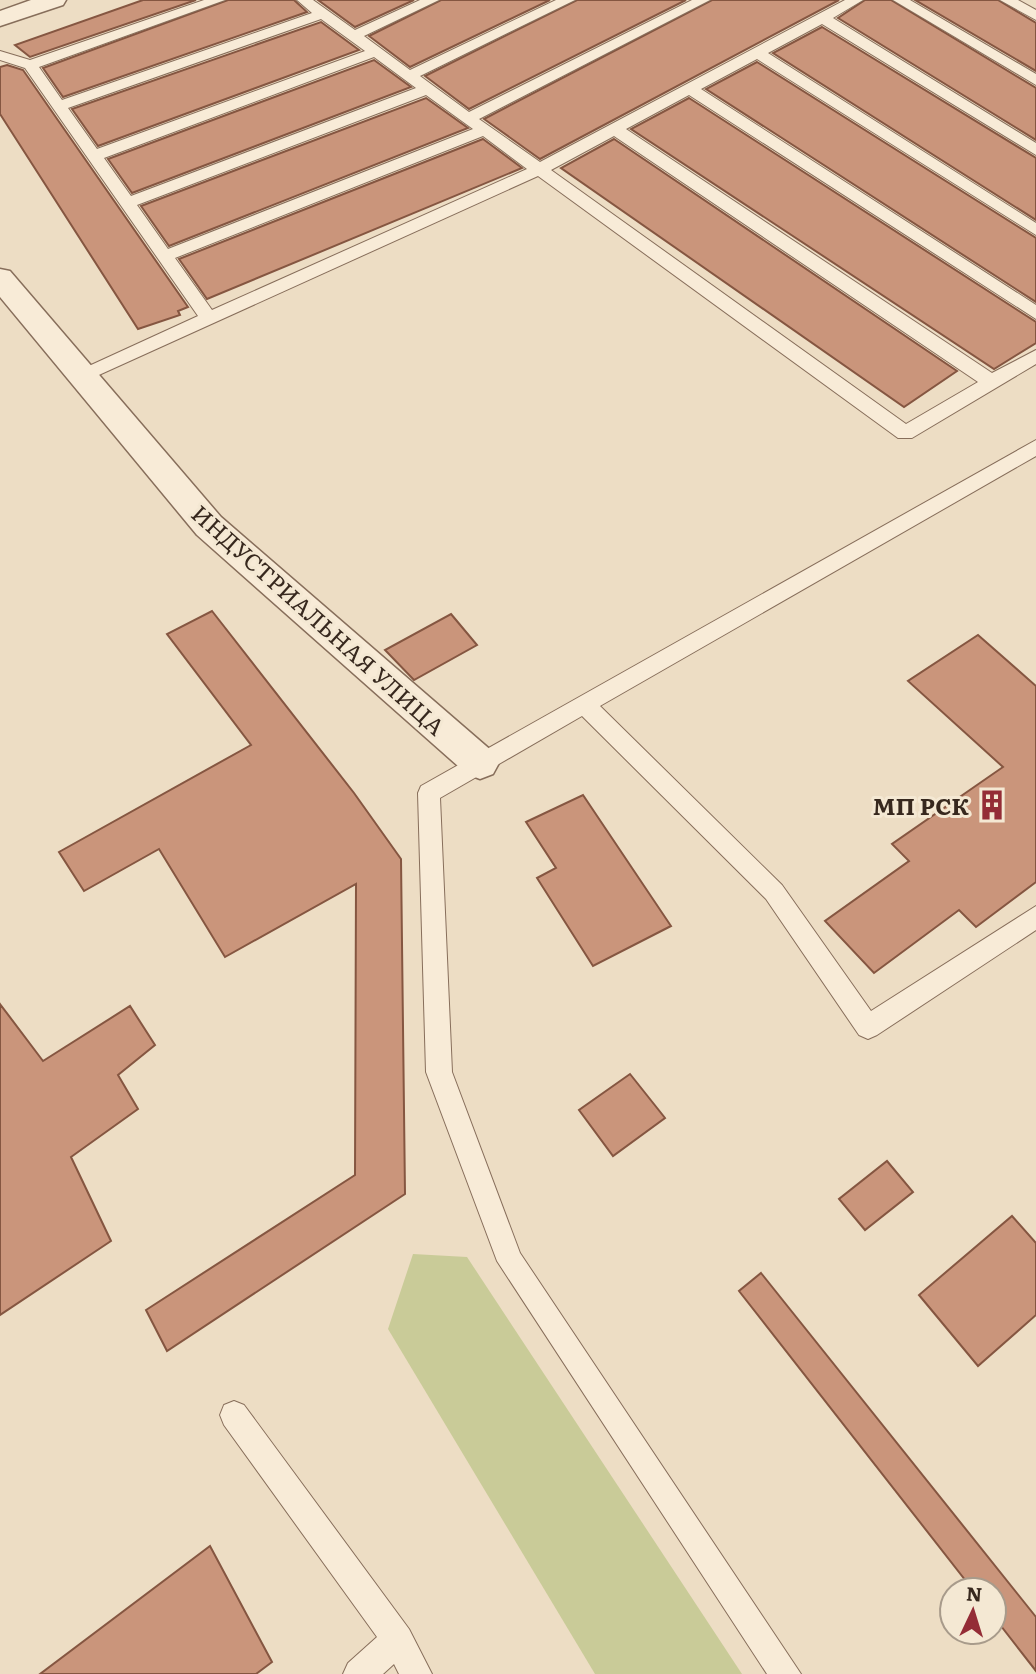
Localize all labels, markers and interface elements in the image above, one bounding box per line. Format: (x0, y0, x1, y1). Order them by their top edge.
street label: ИНДУСТРИАЛЬНАЯ УЛИЦА (185, 496, 453, 742)
place label: МП РСК (873, 788, 969, 822)
building icon: МП РСК (975, 788, 1009, 822)
north arrow (938, 1576, 1008, 1646)
text: N (965, 1579, 983, 1608)

